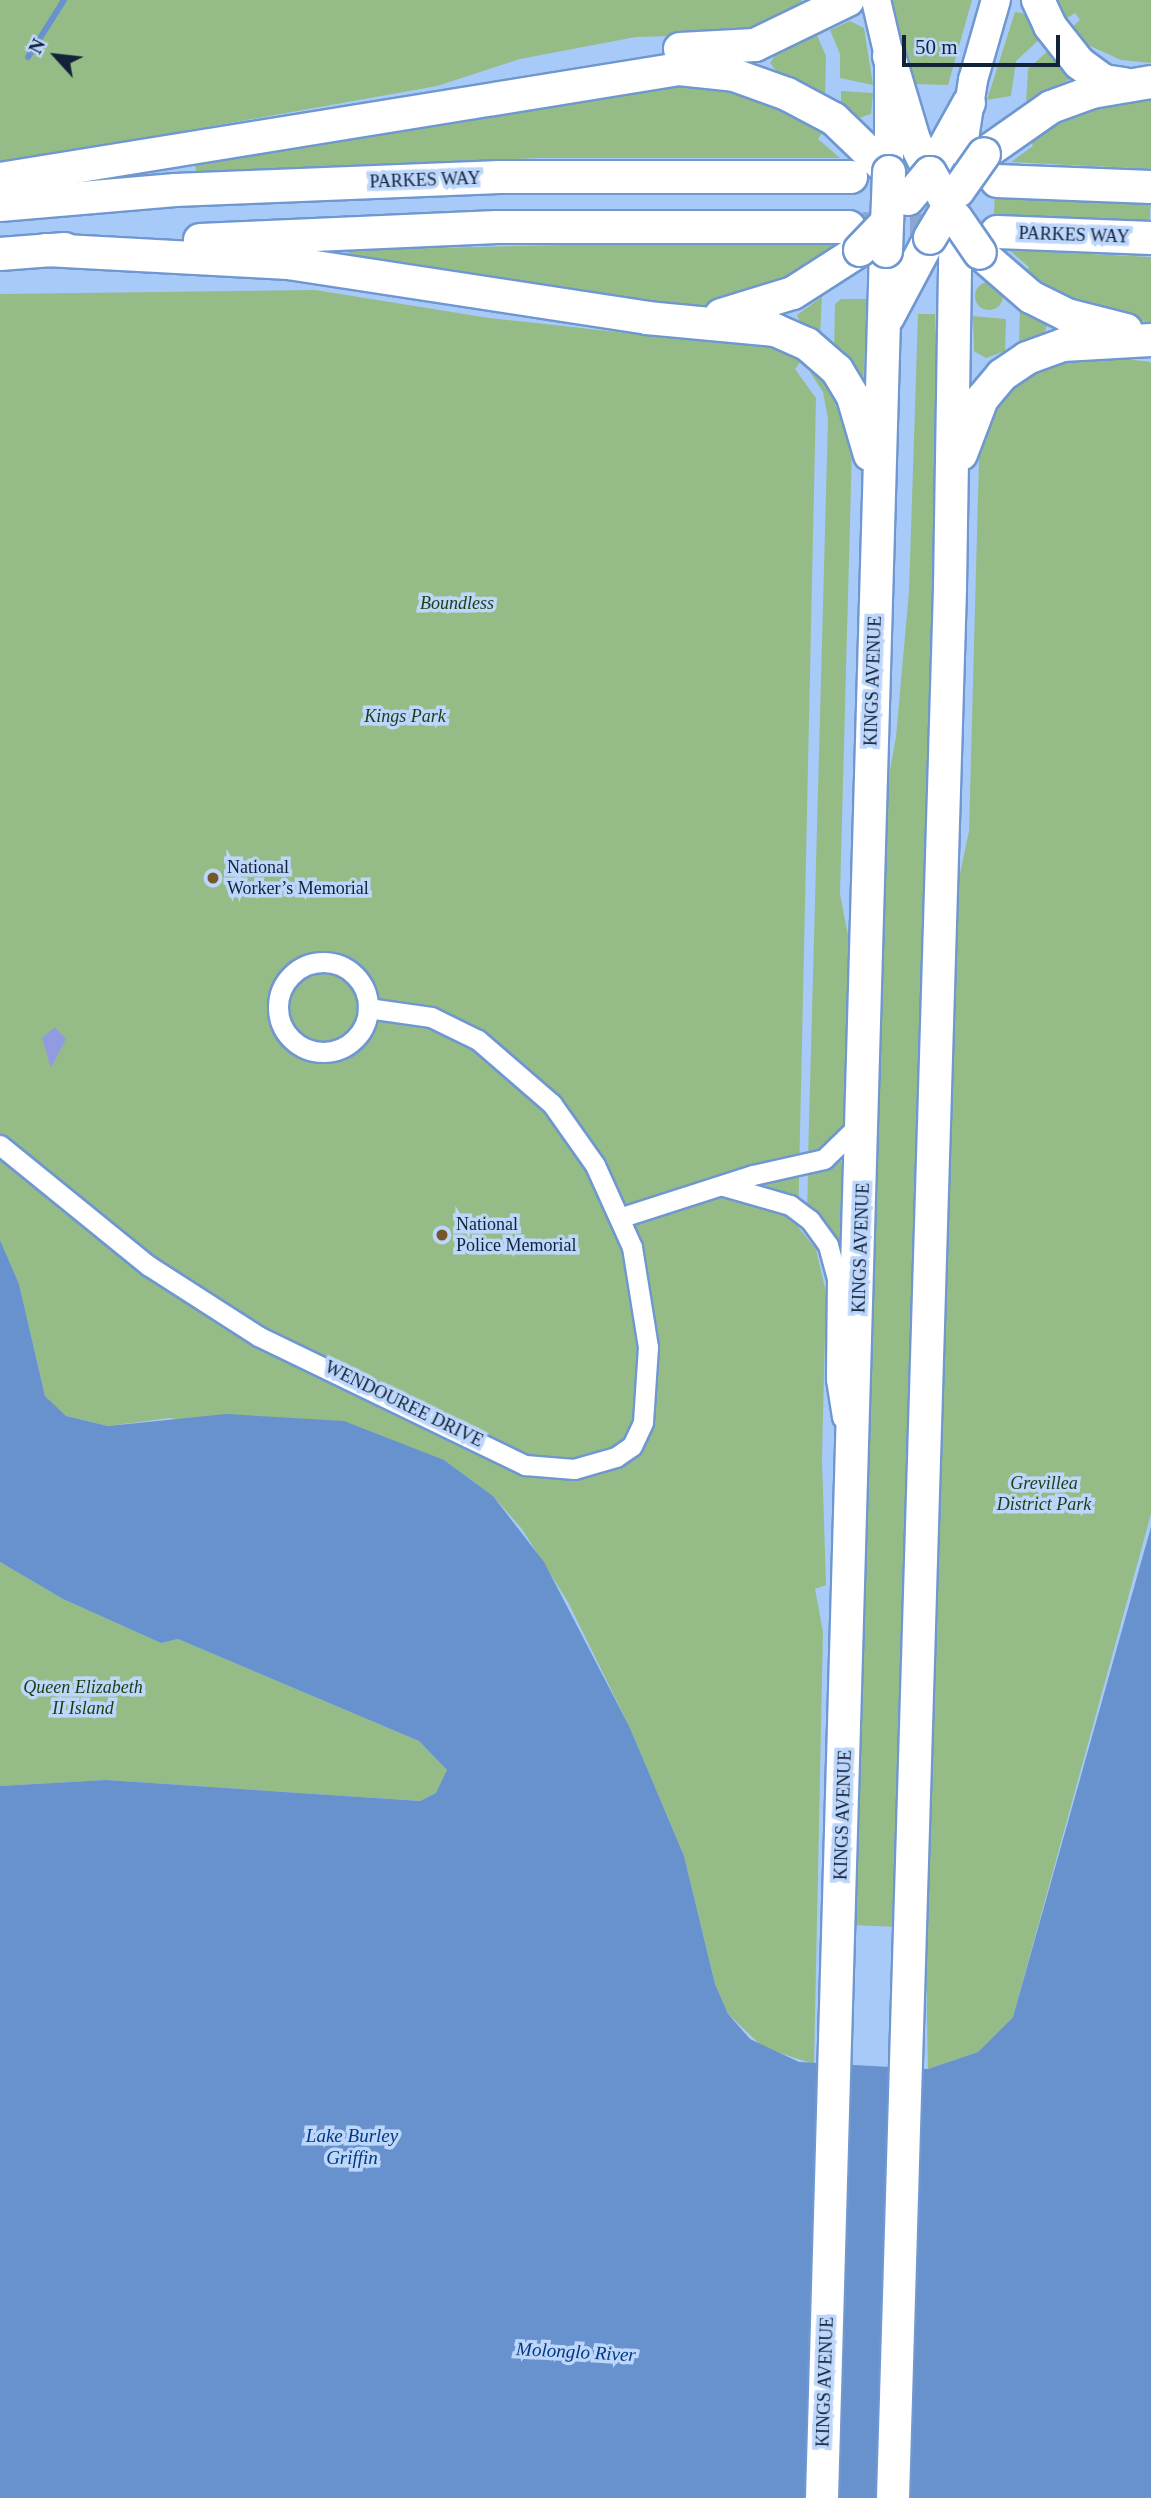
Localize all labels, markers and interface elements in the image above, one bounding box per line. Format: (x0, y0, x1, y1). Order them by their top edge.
north arrow (21, 21, 91, 91)
scale bar (906, 21, 1064, 65)
text: N (24, 35, 49, 57)
text: 50 m (915, 35, 958, 59)
street label: PARKES WAY (369, 167, 481, 193)
street label: PARKES WAY (1018, 222, 1130, 248)
park label: Boundless (420, 592, 494, 614)
street label: KINGS AVENUE (860, 615, 886, 747)
park label: Kings Park (364, 705, 446, 727)
place label: National Worker’s Memorial (227, 857, 369, 900)
marker: National Worker’s Memorial (205, 870, 221, 886)
street label: KINGS AVENUE (848, 1182, 874, 1314)
place label: National Police Memorial (456, 1214, 576, 1256)
marker: National Police Memorial (434, 1227, 450, 1243)
street label: WENDOUREE DRIVE (321, 1356, 487, 1452)
park label: Grevillea District Park (997, 1473, 1091, 1516)
park label: Queen Elizabeth II Island (23, 1677, 143, 1720)
street label: KINGS AVENUE (830, 1749, 856, 1881)
water label: Lake Burley Griffin (306, 2125, 398, 2169)
street label: KINGS AVENUE (812, 2316, 838, 2448)
water label: Molonglo River (516, 2337, 636, 2367)

